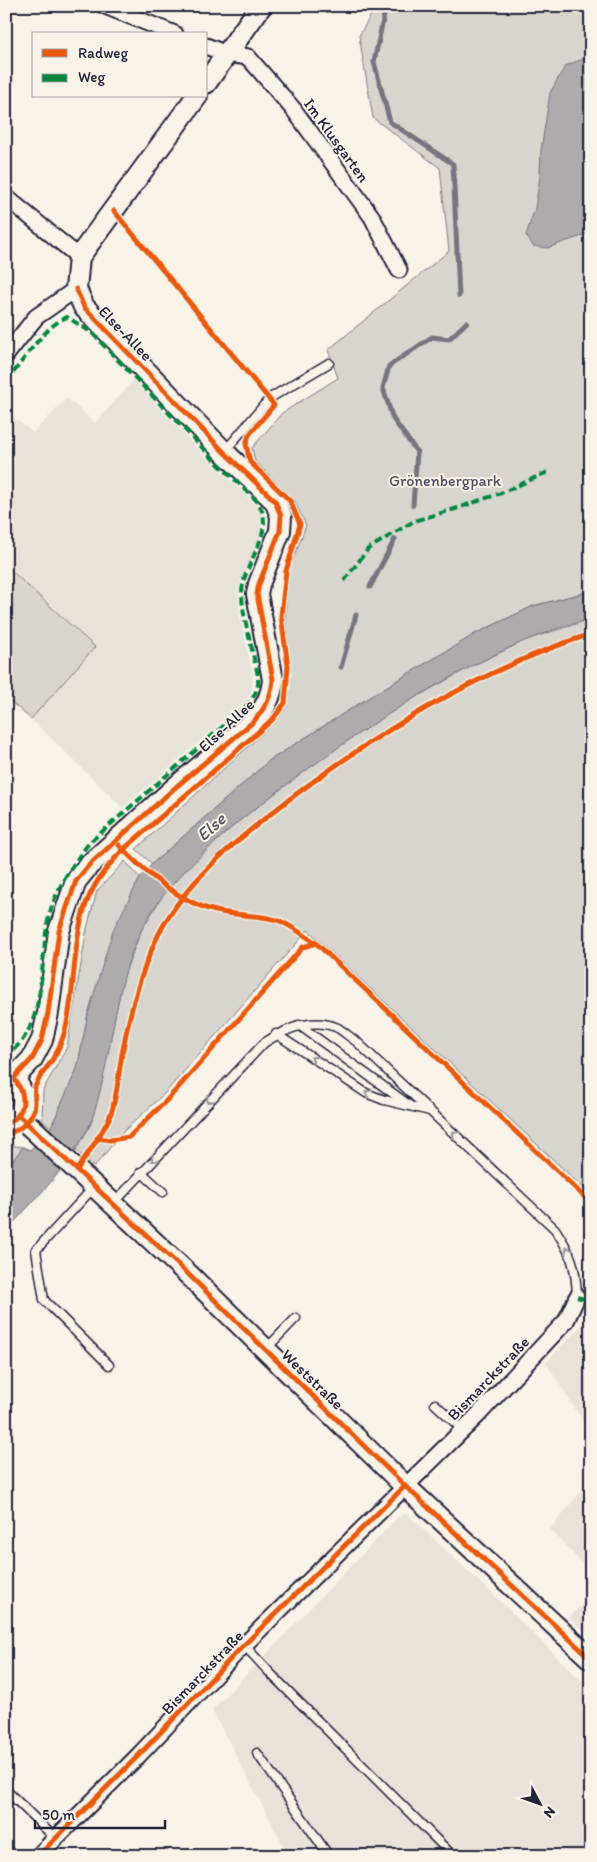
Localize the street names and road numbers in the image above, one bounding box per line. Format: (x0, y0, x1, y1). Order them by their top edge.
street label: Im Klusgarten (300, 95, 373, 186)
street label: Else-Allee (95, 302, 157, 365)
street label: Else-Allee (195, 695, 258, 756)
street label: Bismarckstraße (444, 1332, 533, 1424)
street label: Weststraße (278, 1345, 348, 1414)
street label: Bismarckstraße (158, 1626, 247, 1718)

